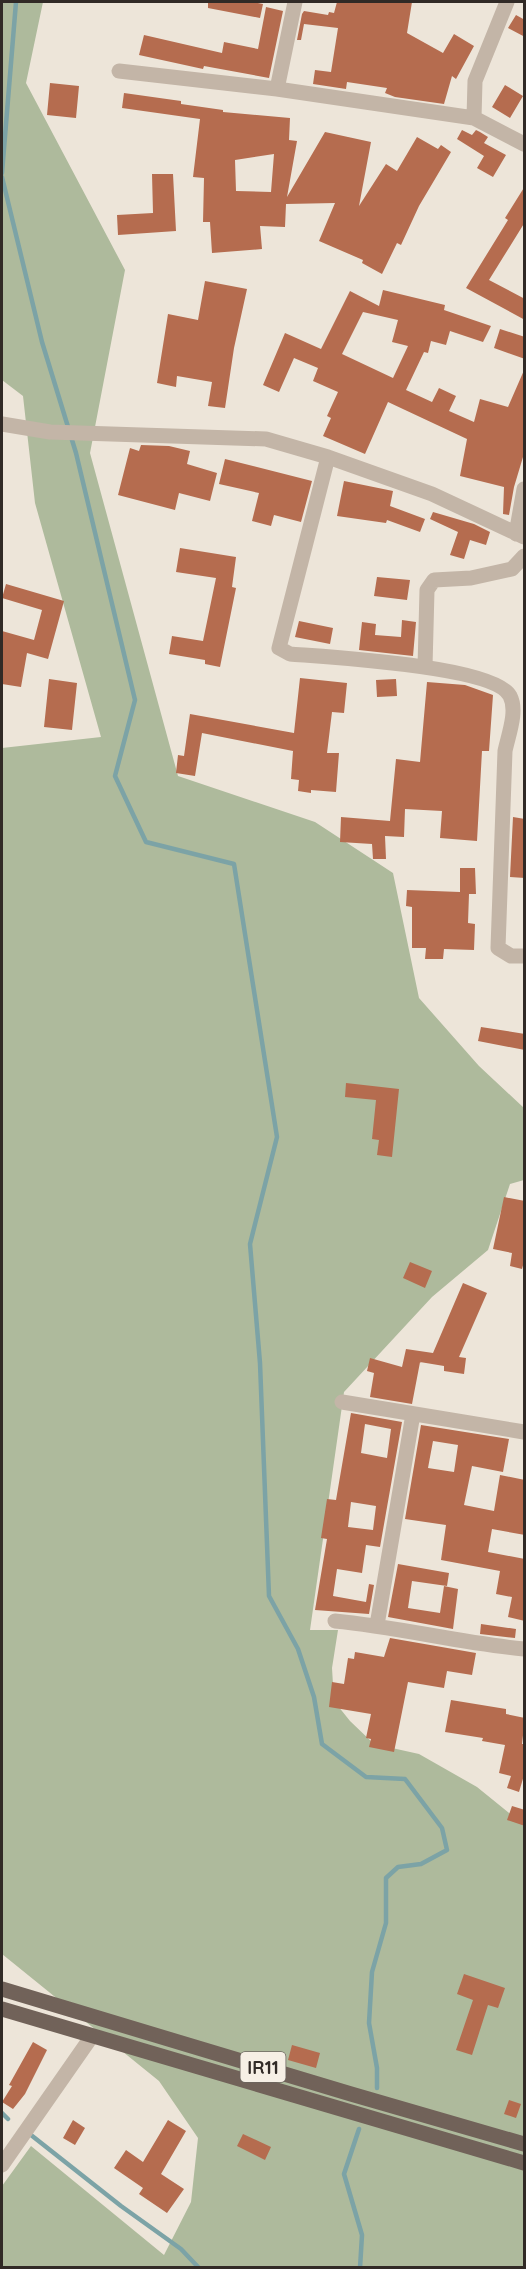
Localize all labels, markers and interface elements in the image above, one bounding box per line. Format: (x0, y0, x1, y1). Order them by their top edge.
road number: IR11 (240, 2052, 286, 2082)

